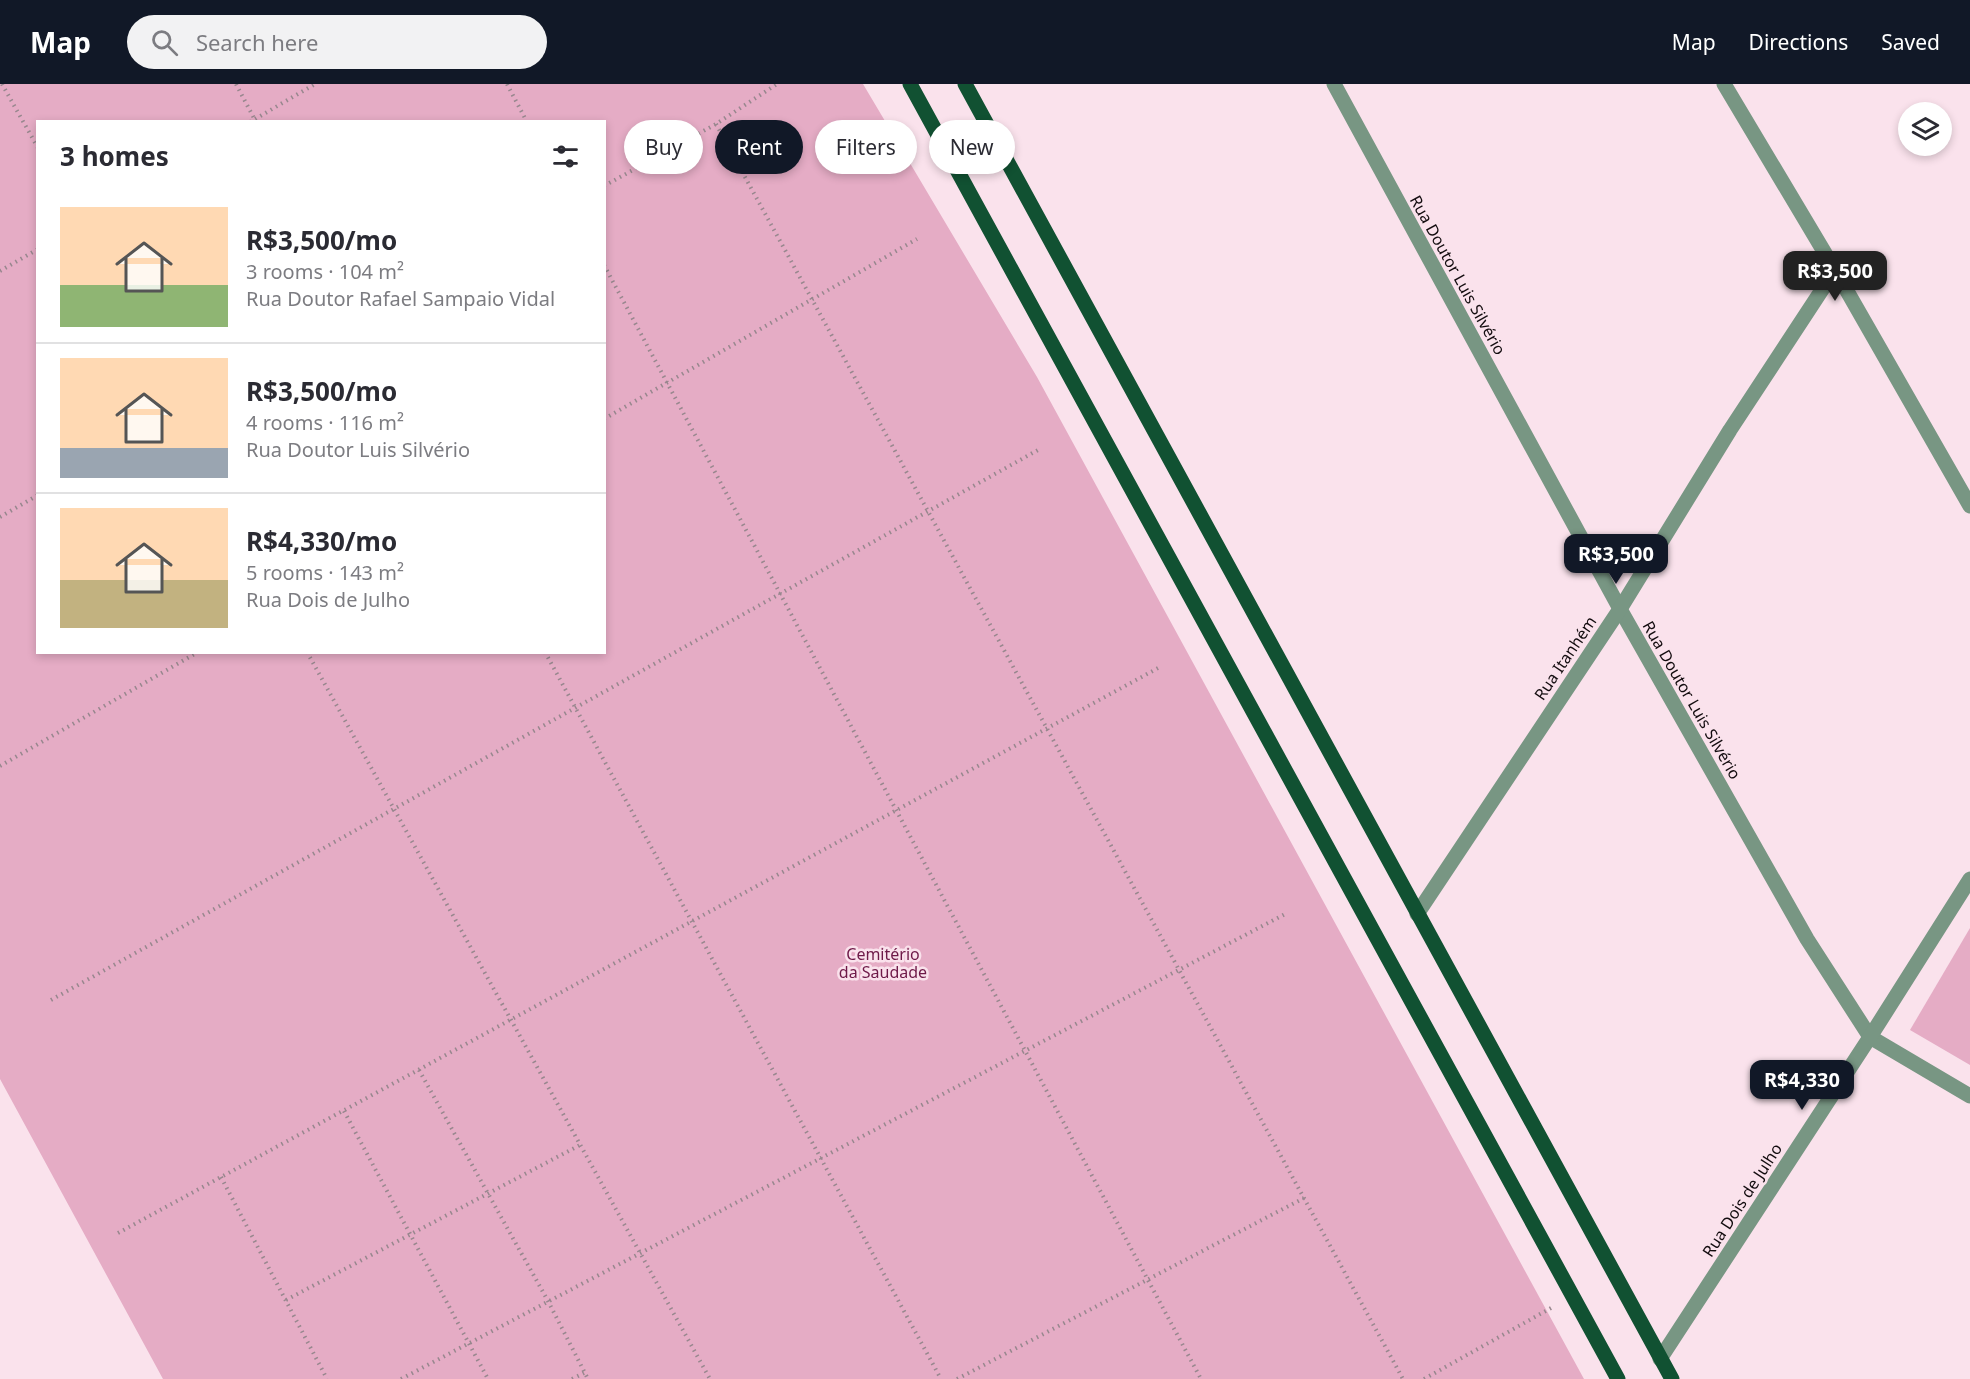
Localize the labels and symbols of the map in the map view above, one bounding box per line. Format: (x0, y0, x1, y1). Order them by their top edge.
street label: Rua Doutor Luis Silvério (1405, 191, 1511, 359)
pin: R$3,500 (1780, 251, 1890, 302)
pin: R$3,500 (1561, 534, 1671, 585)
street label: Rua Itanhém (1529, 612, 1601, 704)
street label: Rua Doutor Luis Silvério (1638, 617, 1746, 783)
park label: Cemitério da Saudade (839, 943, 927, 983)
pin: R$4,330 (1747, 1060, 1857, 1111)
street label: Rua Dois de Julho (1697, 1139, 1787, 1261)

